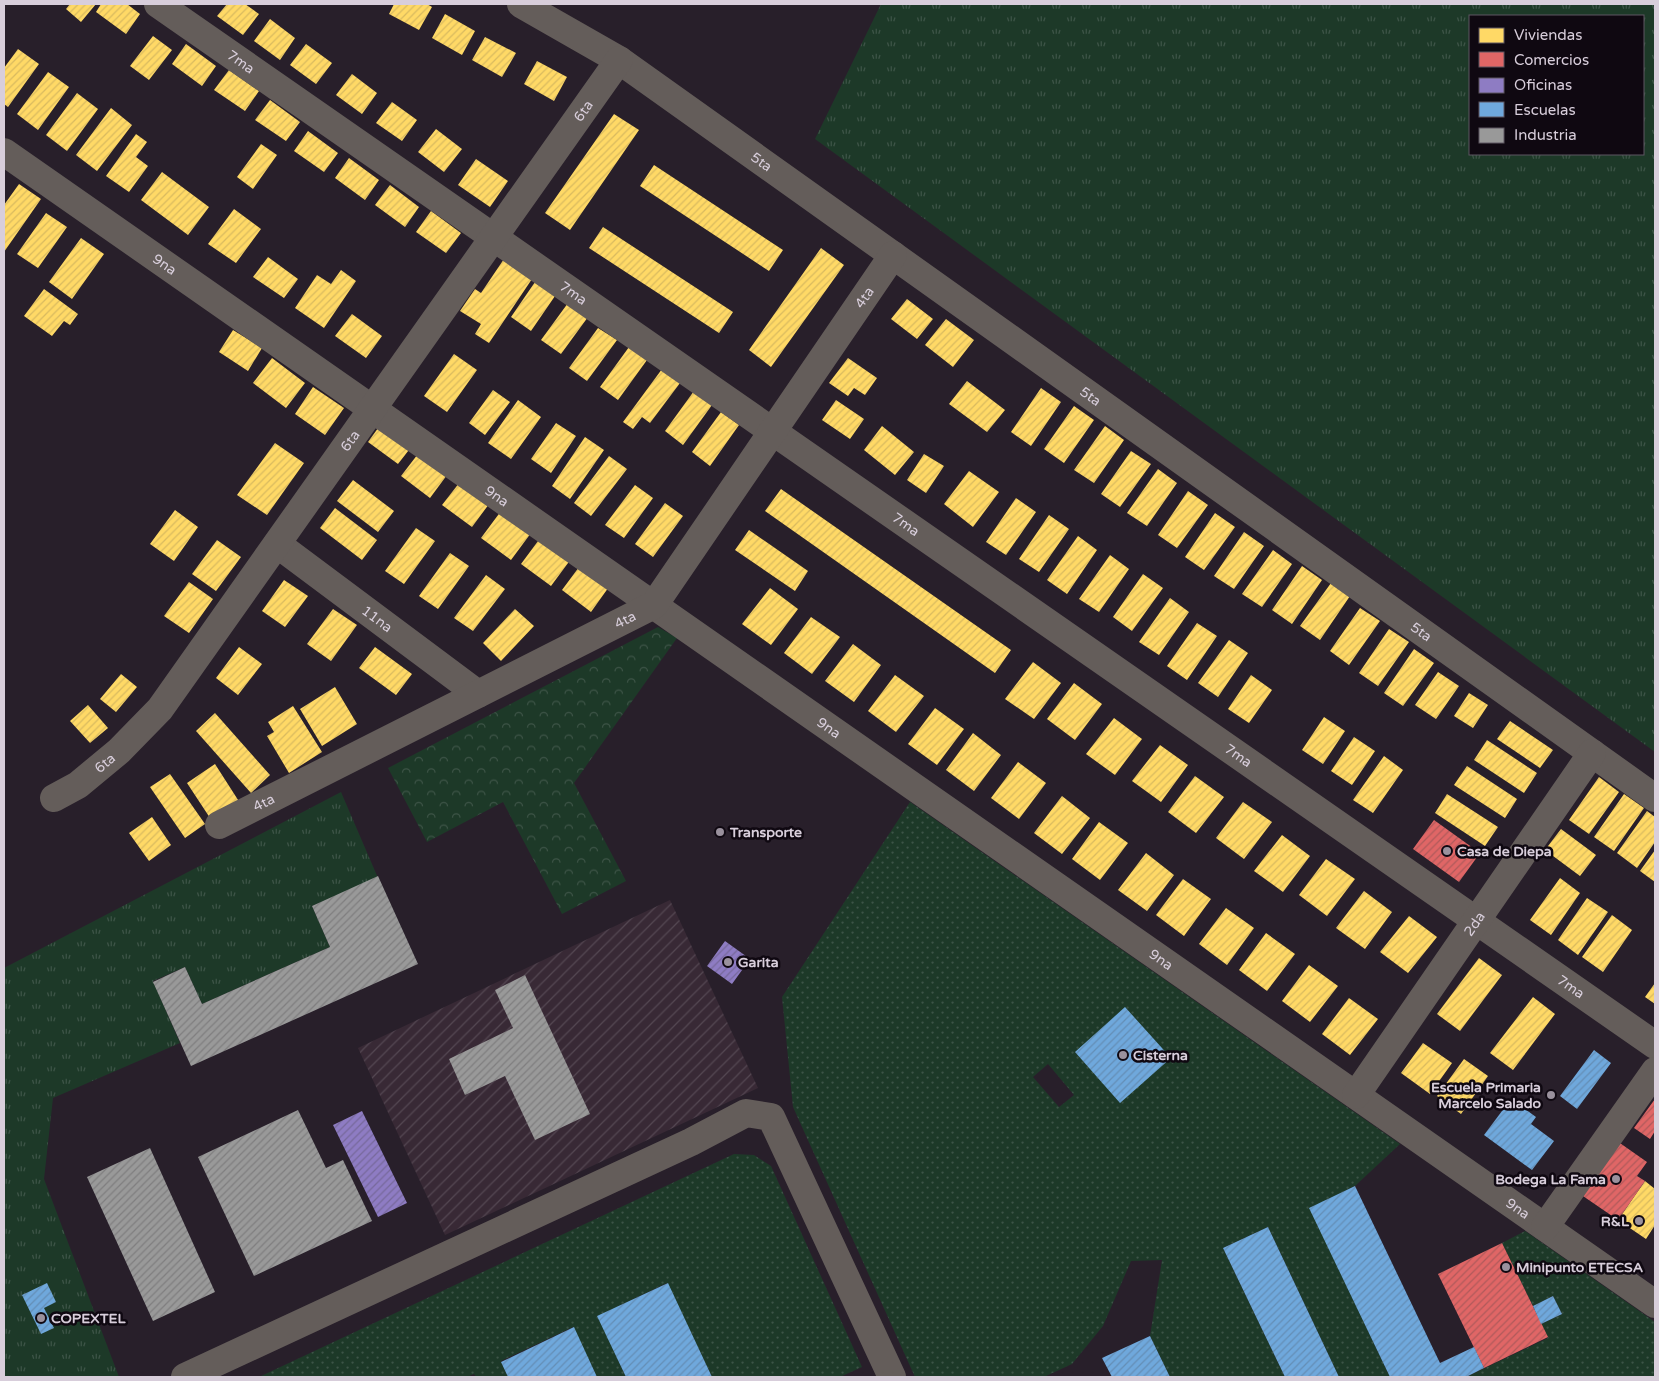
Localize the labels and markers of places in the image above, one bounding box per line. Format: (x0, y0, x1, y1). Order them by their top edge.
place label: Transporte (729, 824, 802, 841)
marker: Transporte (714, 826, 726, 838)
place label: Casa de Diepa (1457, 843, 1552, 860)
marker: Casa de Diepa (1441, 845, 1453, 857)
place label: Garita (738, 954, 779, 971)
marker: Garita (722, 956, 734, 968)
place label: Cisterna (1133, 1047, 1188, 1064)
marker: Cisterna (1117, 1049, 1129, 1061)
place label: Escuela Primaria Marcelo Salado (1431, 1079, 1541, 1112)
marker: Escuela Primaria Marcelo Salado (1545, 1089, 1557, 1101)
place label: Bodega La Fama (1495, 1171, 1606, 1188)
marker: Bodega La Fama (1610, 1173, 1622, 1185)
place label: R&L (1601, 1213, 1630, 1230)
marker: R&L (1633, 1215, 1645, 1227)
place label: Minipunto ETECSA (1516, 1259, 1644, 1276)
marker: Minipunto ETECSA (1500, 1261, 1512, 1273)
place label: COPEXTEL (51, 1310, 126, 1327)
marker: COPEXTEL (35, 1312, 47, 1324)

